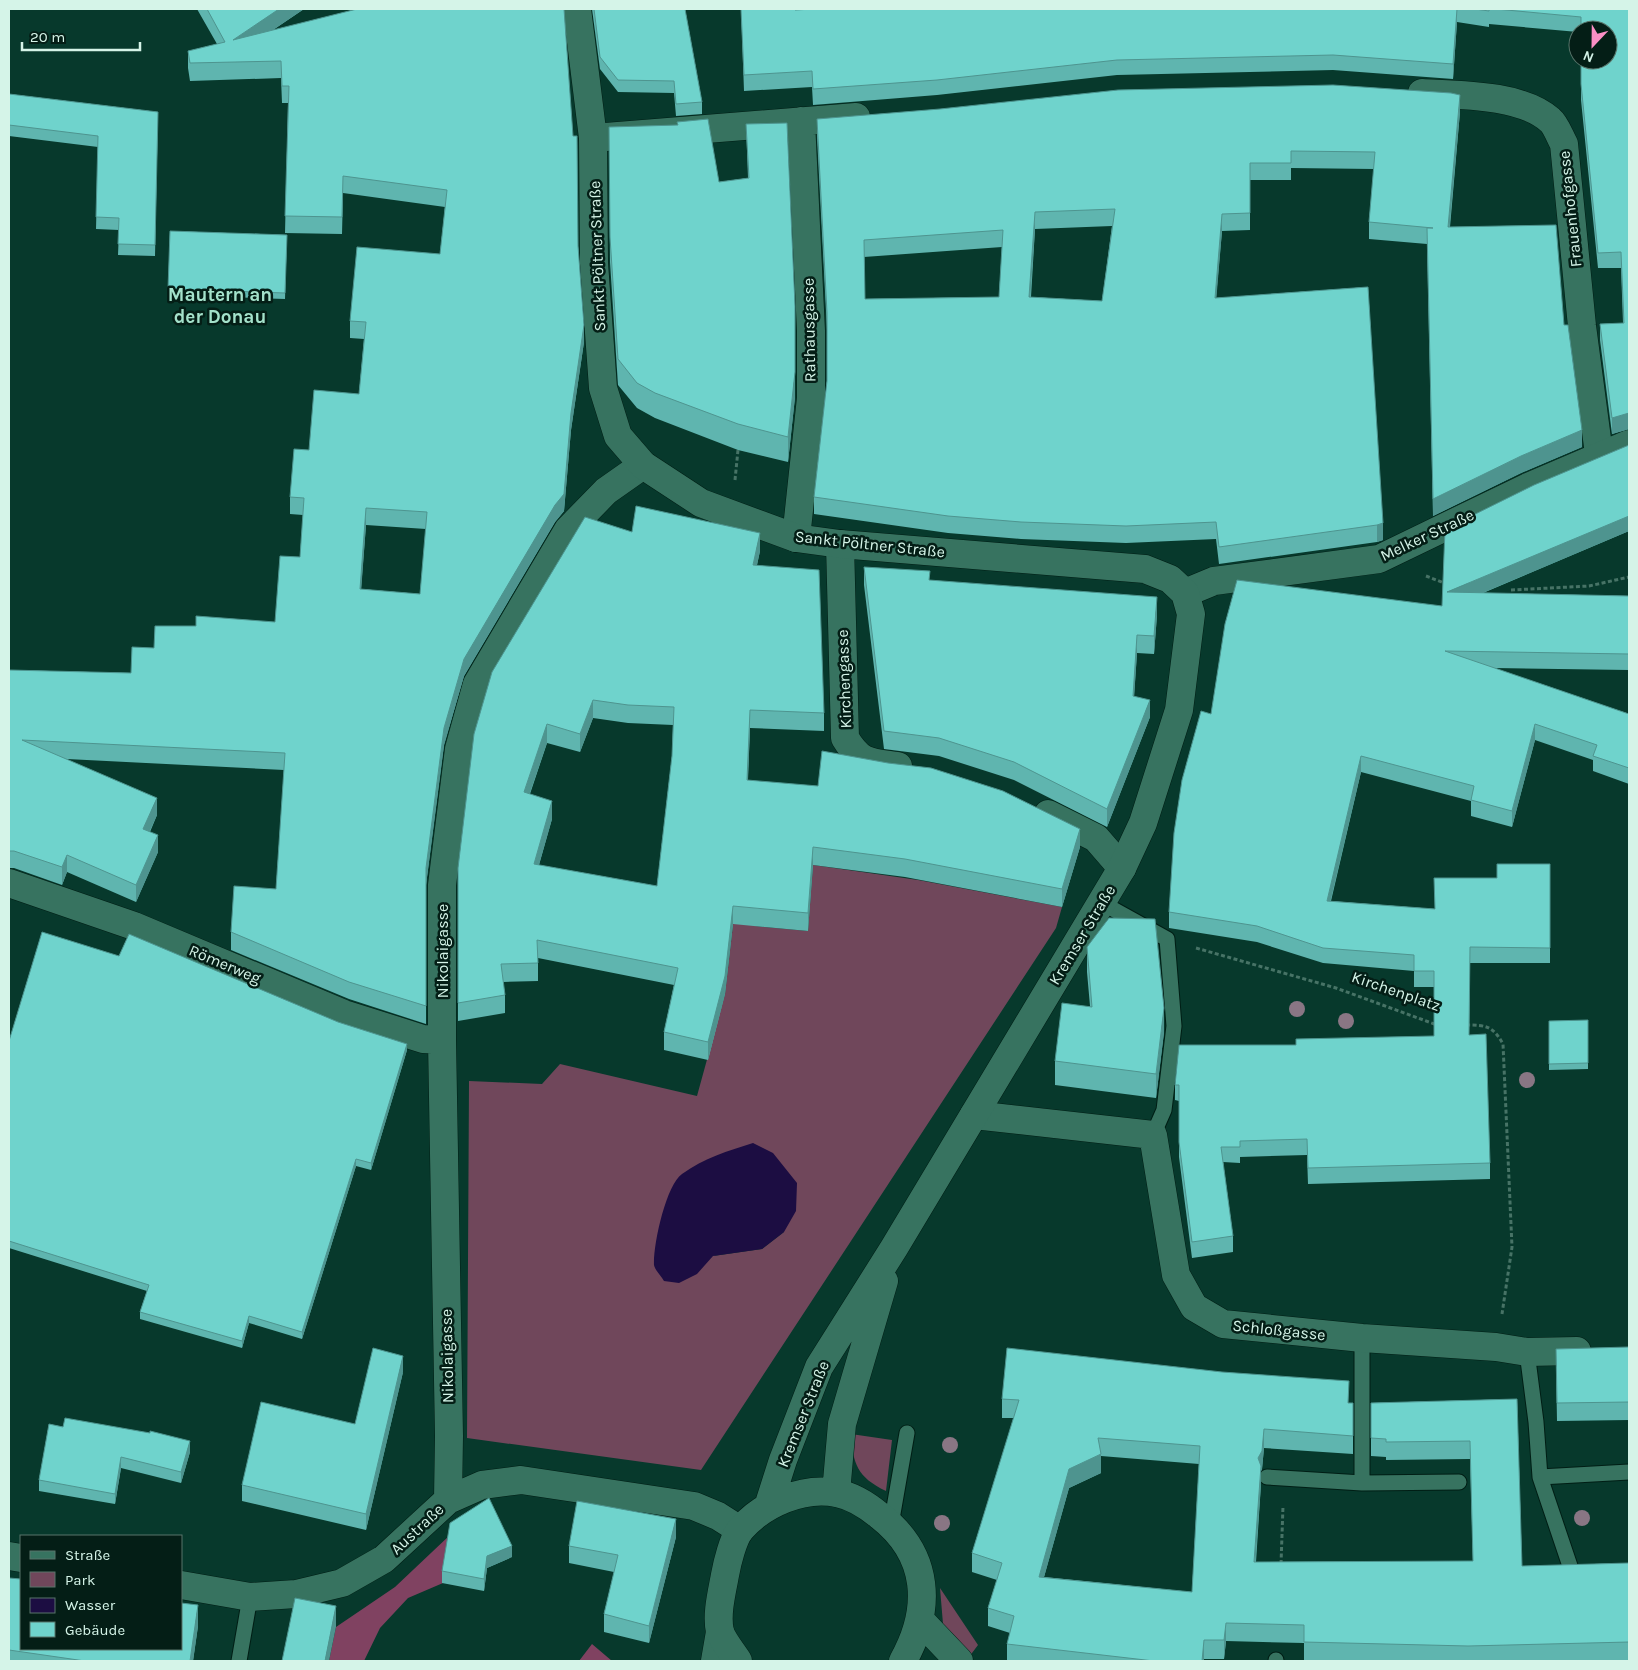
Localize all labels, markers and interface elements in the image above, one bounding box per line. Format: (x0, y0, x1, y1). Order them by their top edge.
scale bar (22, 20, 140, 52)
north arrow (1568, 20, 1618, 70)
text: 20 m (30, 28, 65, 46)
text: N (1580, 47, 1596, 66)
street label: Frauenhofgasse (1554, 150, 1586, 268)
street label: Sankt Pöltner Straße (585, 180, 609, 332)
street label: Rathausgasse (799, 278, 819, 382)
district label: Mautern an der Donau (168, 284, 272, 328)
street label: Melker Straße (1377, 505, 1477, 565)
street label: Sankt Pöltner Straße (794, 527, 946, 561)
street label: Kirchengasse (833, 629, 855, 729)
street label: Kremser Straße (1045, 882, 1119, 988)
street label: Nikolaigasse (433, 904, 452, 998)
street label: Römerweg (186, 940, 264, 988)
street label: Kirchenplatz (1349, 967, 1443, 1015)
street label: Nikolaigasse (437, 1309, 457, 1403)
street label: Schloßgasse (1232, 1316, 1326, 1344)
street label: Kremser Straße (773, 1358, 833, 1470)
street label: Austraße (386, 1500, 448, 1558)
legend (20, 1535, 182, 1650)
text: Straße (65, 1546, 110, 1564)
text: Park (65, 1571, 95, 1589)
text: Wasser (65, 1596, 116, 1614)
text: Gebäude (65, 1621, 125, 1639)

